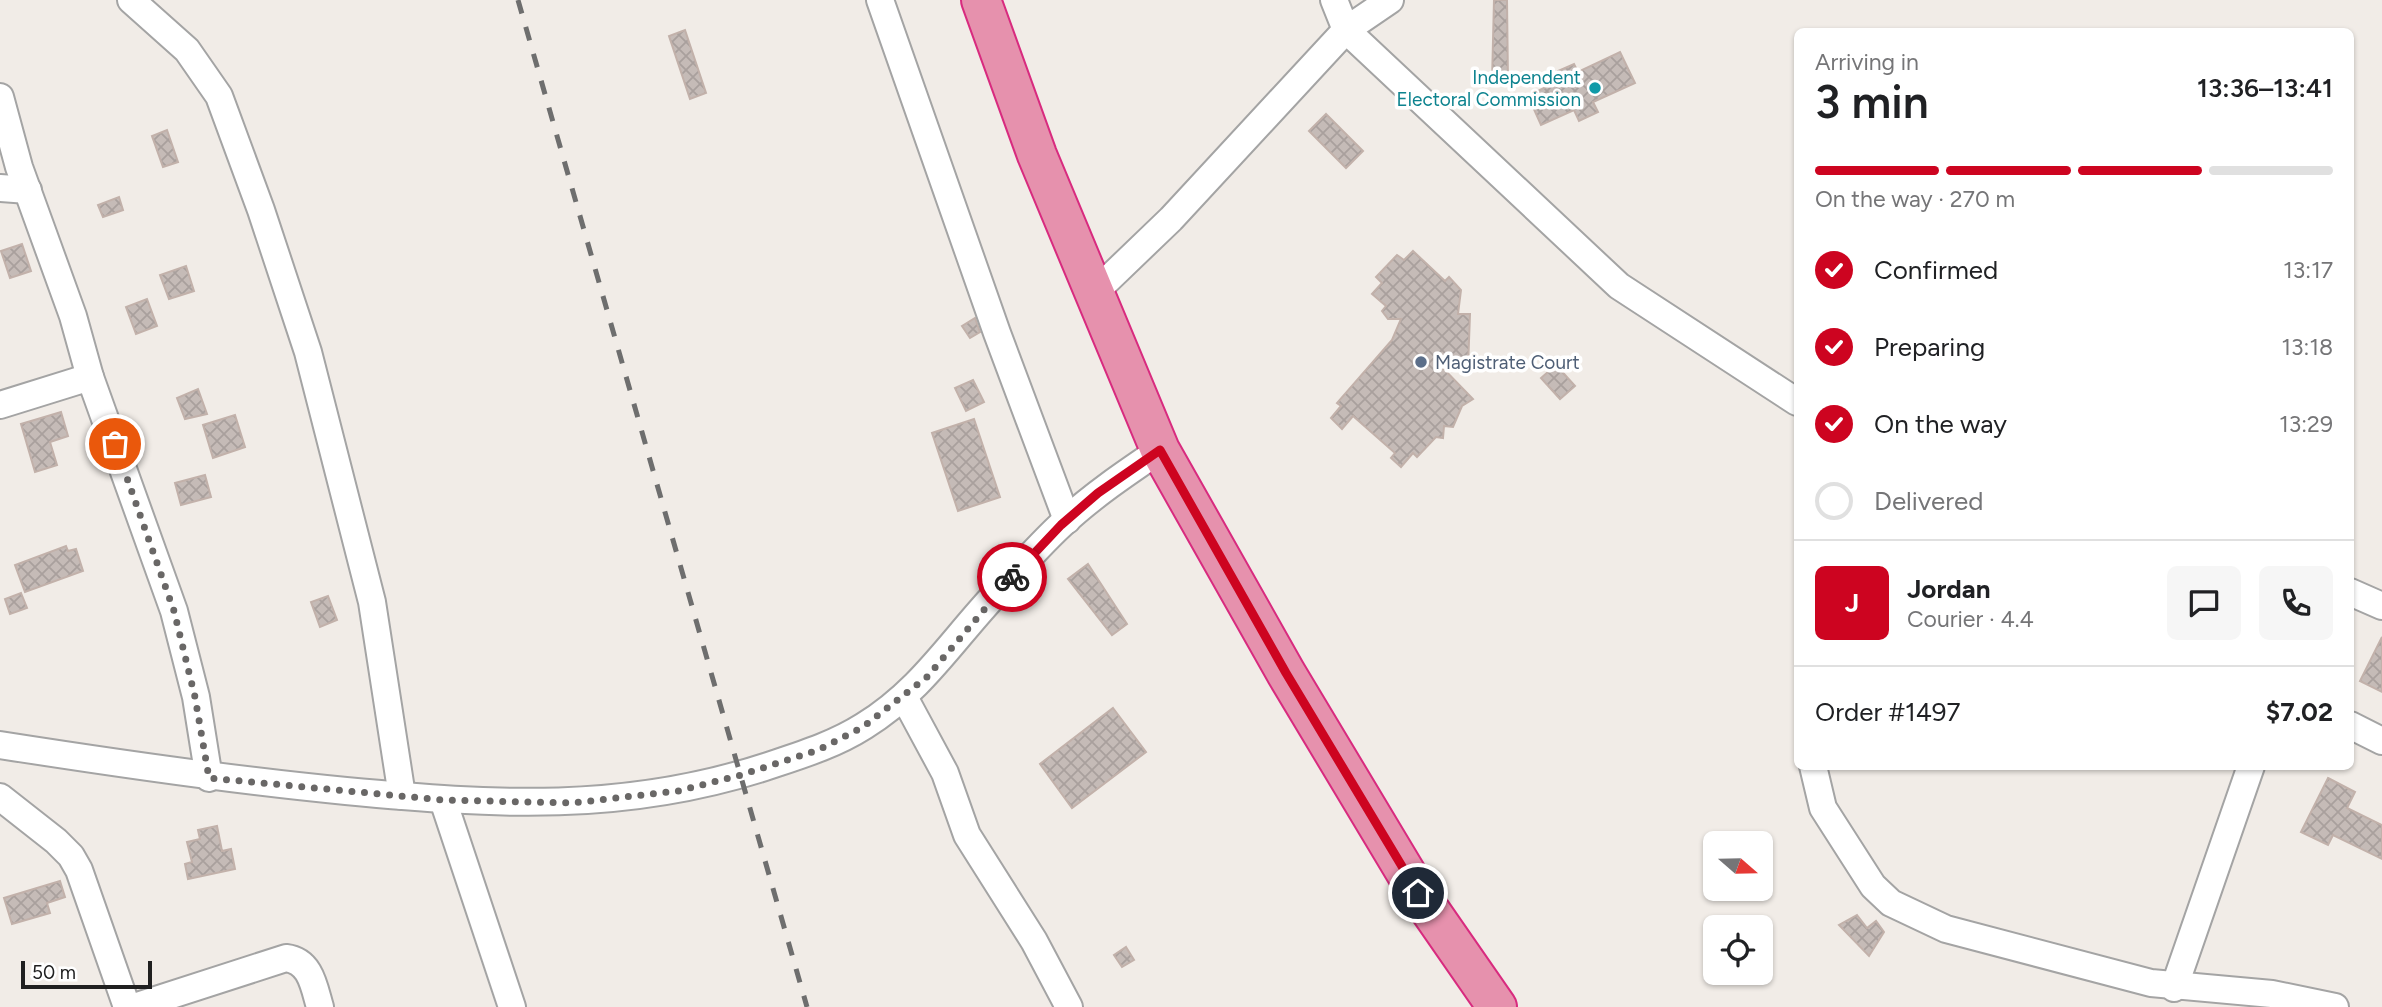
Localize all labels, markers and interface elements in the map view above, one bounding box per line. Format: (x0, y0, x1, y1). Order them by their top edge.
text: Arriving in (1815, 48, 1919, 76)
place label: Independent Electoral Commission (1397, 66, 1581, 111)
text: 13:36–13:41 (2197, 72, 2333, 104)
text: 3 min (1815, 74, 1929, 130)
marker: Independent Electoral Commission (1587, 80, 1603, 96)
text: On the way · 270 m (1815, 185, 2015, 213)
icon: check (1815, 251, 1853, 289)
text: Confirmed (1874, 254, 1998, 286)
text: 13:17 (2283, 256, 2333, 284)
icon: check (1815, 328, 1853, 366)
text: Preparing (1874, 331, 1985, 363)
text: 13:18 (2282, 333, 2333, 361)
place label: Magistrate Court (1435, 351, 1580, 374)
marker: Magistrate Court (1413, 354, 1429, 370)
icon: check (1815, 405, 1853, 443)
text: On the way (1874, 408, 2007, 440)
text: 13:29 (2279, 410, 2333, 438)
pin (85, 414, 145, 474)
icon: bag (96, 425, 134, 463)
text: Delivered (1874, 485, 1983, 517)
courier (977, 542, 1047, 612)
icon: bike (993, 558, 1031, 596)
button: chat (2167, 566, 2241, 640)
button: phone (2259, 566, 2333, 640)
text: Jordan (1907, 573, 1990, 605)
text: J (1845, 587, 1859, 619)
text: Courier · 4.4 (1907, 605, 2034, 633)
text: Order #1497 (1815, 696, 1961, 728)
text: $7.02 (2266, 696, 2333, 728)
north arrow (1703, 831, 1773, 901)
map controls (1703, 831, 1773, 985)
pin (1388, 863, 1448, 923)
icon: home (1399, 874, 1437, 912)
button: locate (1703, 915, 1773, 985)
scale bar (21, 958, 152, 990)
text: 50 m (32, 961, 76, 984)

